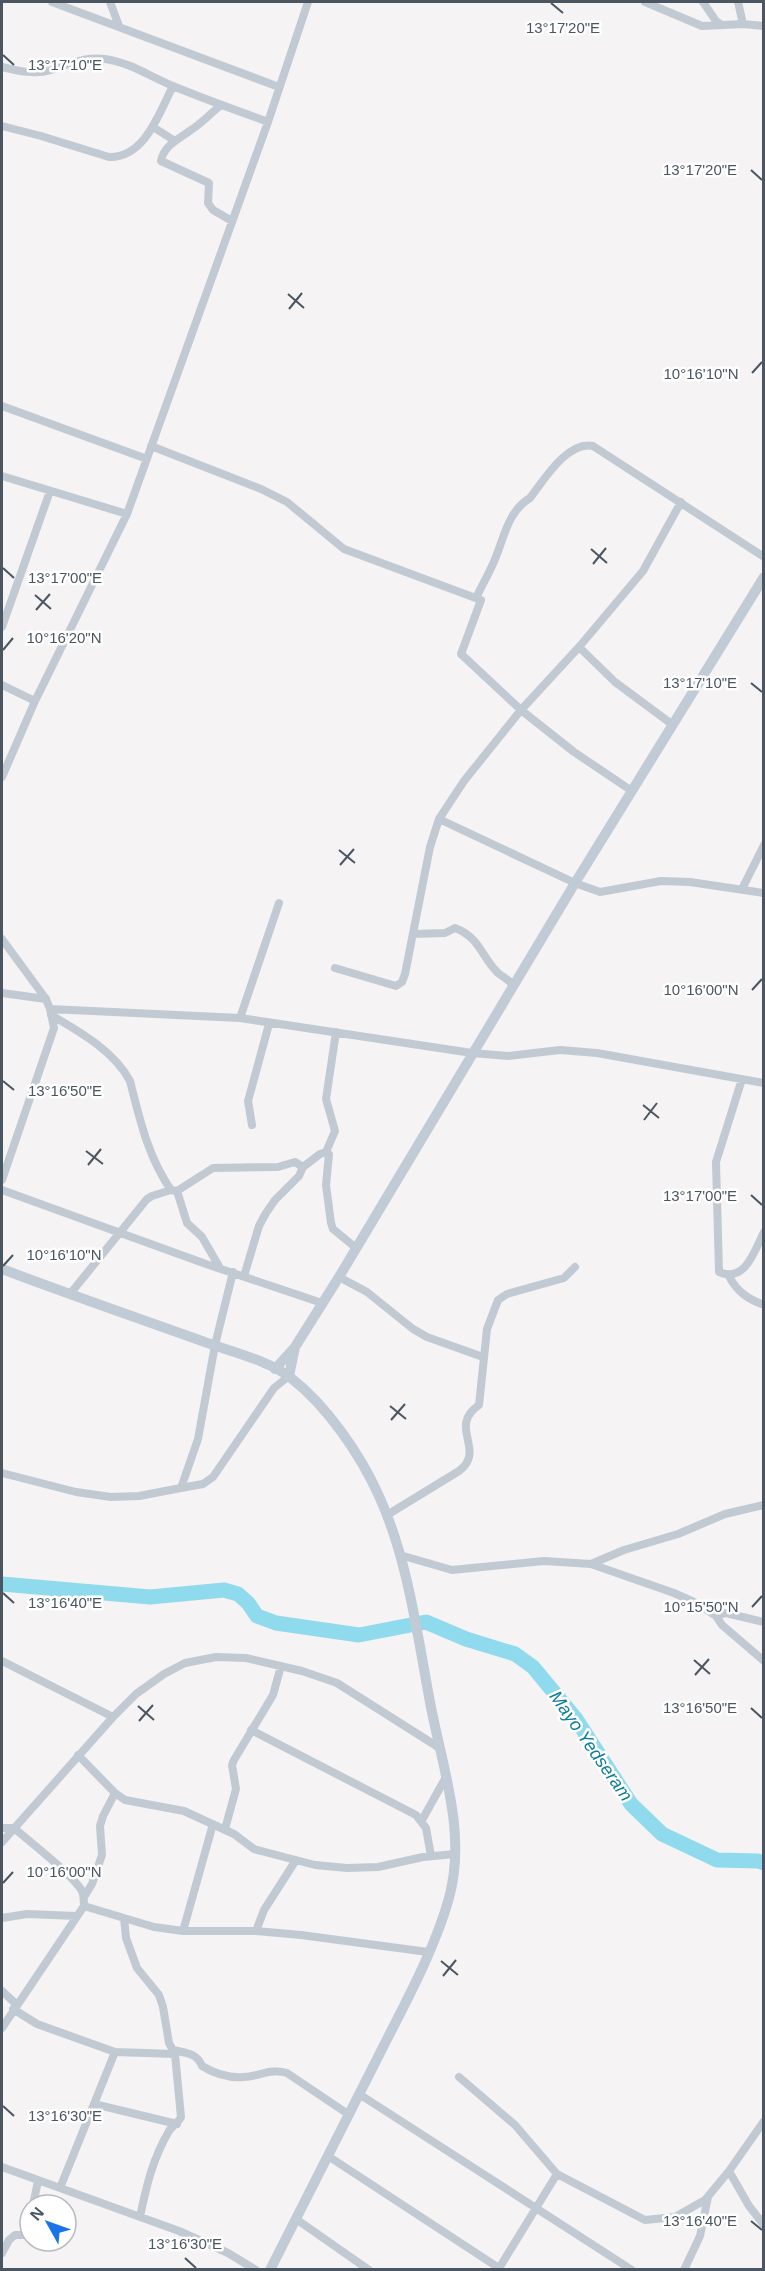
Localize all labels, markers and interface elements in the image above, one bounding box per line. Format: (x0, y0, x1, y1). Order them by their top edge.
text: 13°17'20"E (526, 19, 600, 36)
text: 13°17'10"E (28, 56, 102, 73)
text: 13°17'20"E (663, 161, 737, 178)
text: 10°16'10"N (663, 365, 739, 382)
text: 13°17'00"E (28, 569, 102, 586)
text: 10°16'20"N (26, 629, 102, 646)
text: 13°17'10"E (663, 674, 737, 691)
text: 10°16'00"N (663, 981, 739, 998)
text: 13°16'50"E (28, 1082, 102, 1099)
text: 13°17'00"E (663, 1187, 737, 1204)
text: 10°16'10"N (26, 1246, 102, 1263)
text: 13°16'40"E (28, 1594, 102, 1611)
text: 10°15'50"N (663, 1598, 739, 1615)
water label: Mayo Yedseram (546, 1687, 636, 1805)
text: 13°16'50"E (663, 1699, 737, 1716)
text: 10°16'00"N (26, 1863, 102, 1880)
text: 13°16'30"E (28, 2107, 102, 2124)
north arrow (18, 2193, 78, 2253)
text: N (27, 2204, 47, 2224)
text: 13°16'40"E (663, 2212, 737, 2229)
text: 13°16'30"E (148, 2235, 222, 2252)

